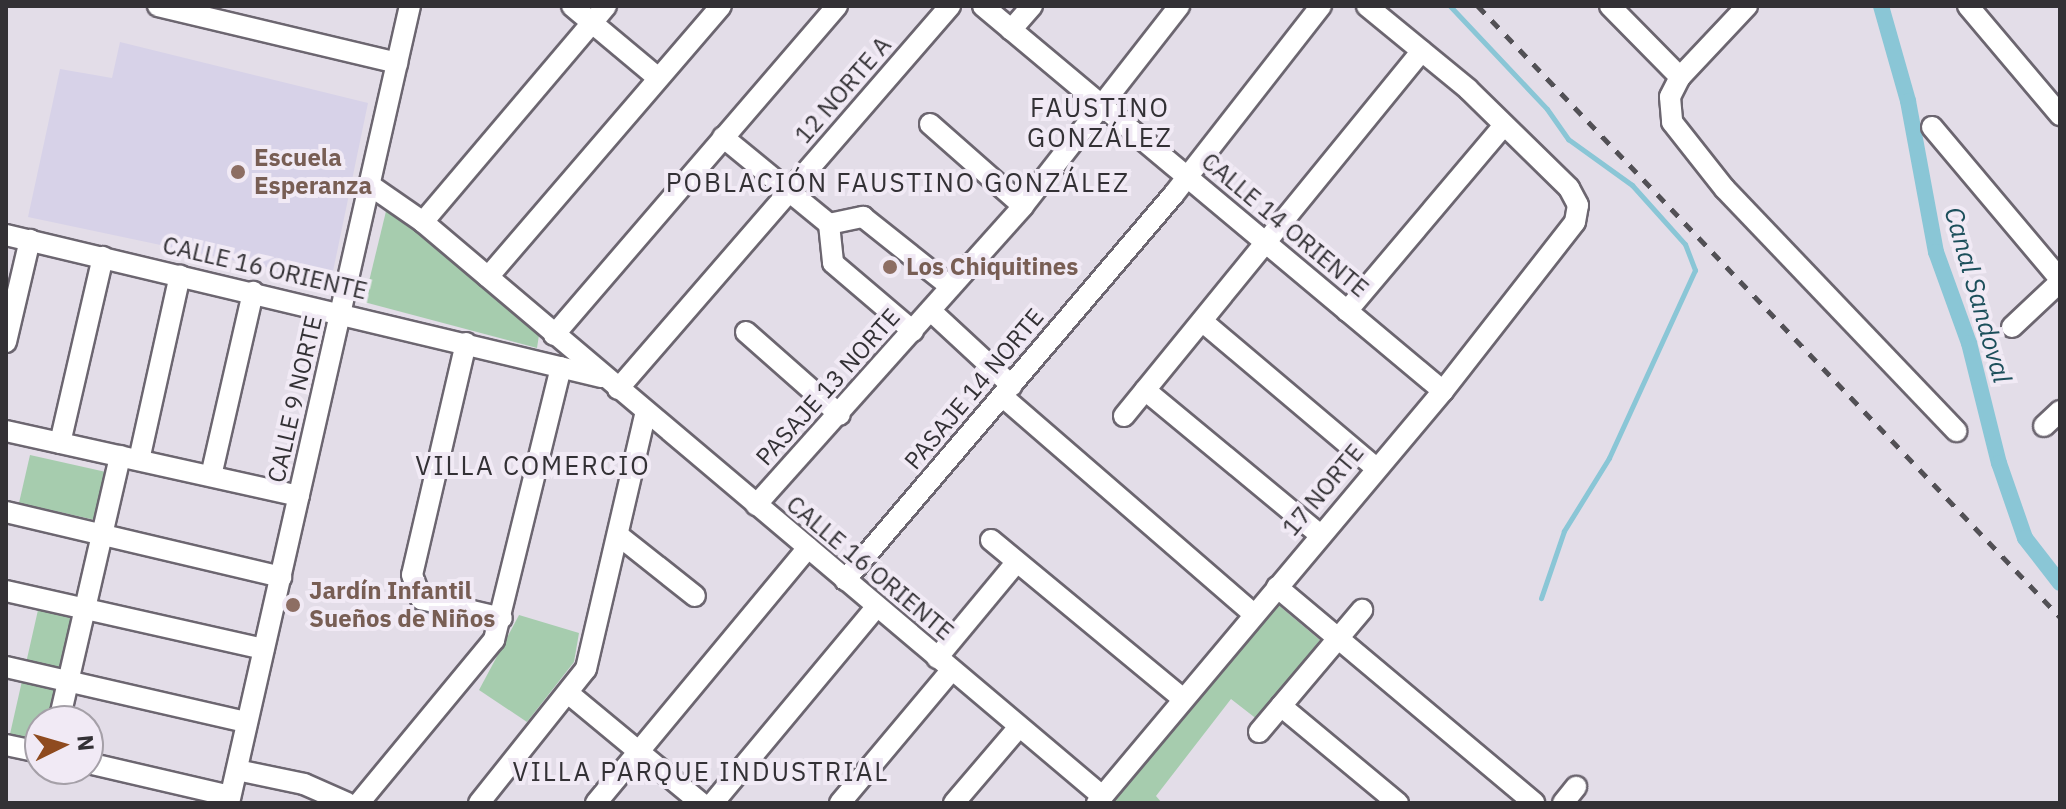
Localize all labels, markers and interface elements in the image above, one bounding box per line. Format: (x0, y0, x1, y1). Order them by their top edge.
street label: 12 NORTE A (789, 31, 897, 149)
district label: FAUSTINO GONZÁLEZ (1027, 92, 1173, 154)
place label: Escuela Esperanza (254, 144, 372, 200)
street label: CALLE 14 ORIENTE (1196, 147, 1374, 303)
marker: Escuela Esperanza (229, 163, 247, 181)
district label: POBLACIÓN FAUSTINO GONZÁLEZ (666, 167, 1130, 199)
water label: Canal Sandoval (1938, 203, 2018, 387)
street label: CALLE 16 ORIENTE (160, 230, 370, 306)
place label: Los Chiquitines (906, 253, 1078, 281)
marker: Los Chiquitines (881, 258, 899, 276)
street label: PASAJE 13 NORTE (750, 303, 906, 471)
street label: PASAJE 14 NORTE (898, 303, 1050, 475)
street label: CALLE 9 NORTE (262, 313, 328, 485)
street label: 17 NORTE (1276, 438, 1370, 542)
district label: VILLA COMERCIO (415, 450, 651, 482)
street label: CALLE 16 ORIENTE (781, 490, 959, 646)
place label: Jardín Infantil Sueños de Niños (309, 577, 495, 633)
marker: Jardín Infantil Sueños de Niños (284, 596, 302, 614)
north arrow (24, 705, 104, 785)
text: N (71, 734, 102, 752)
district label: VILLA PARQUE INDUSTRIAL (513, 756, 889, 788)

